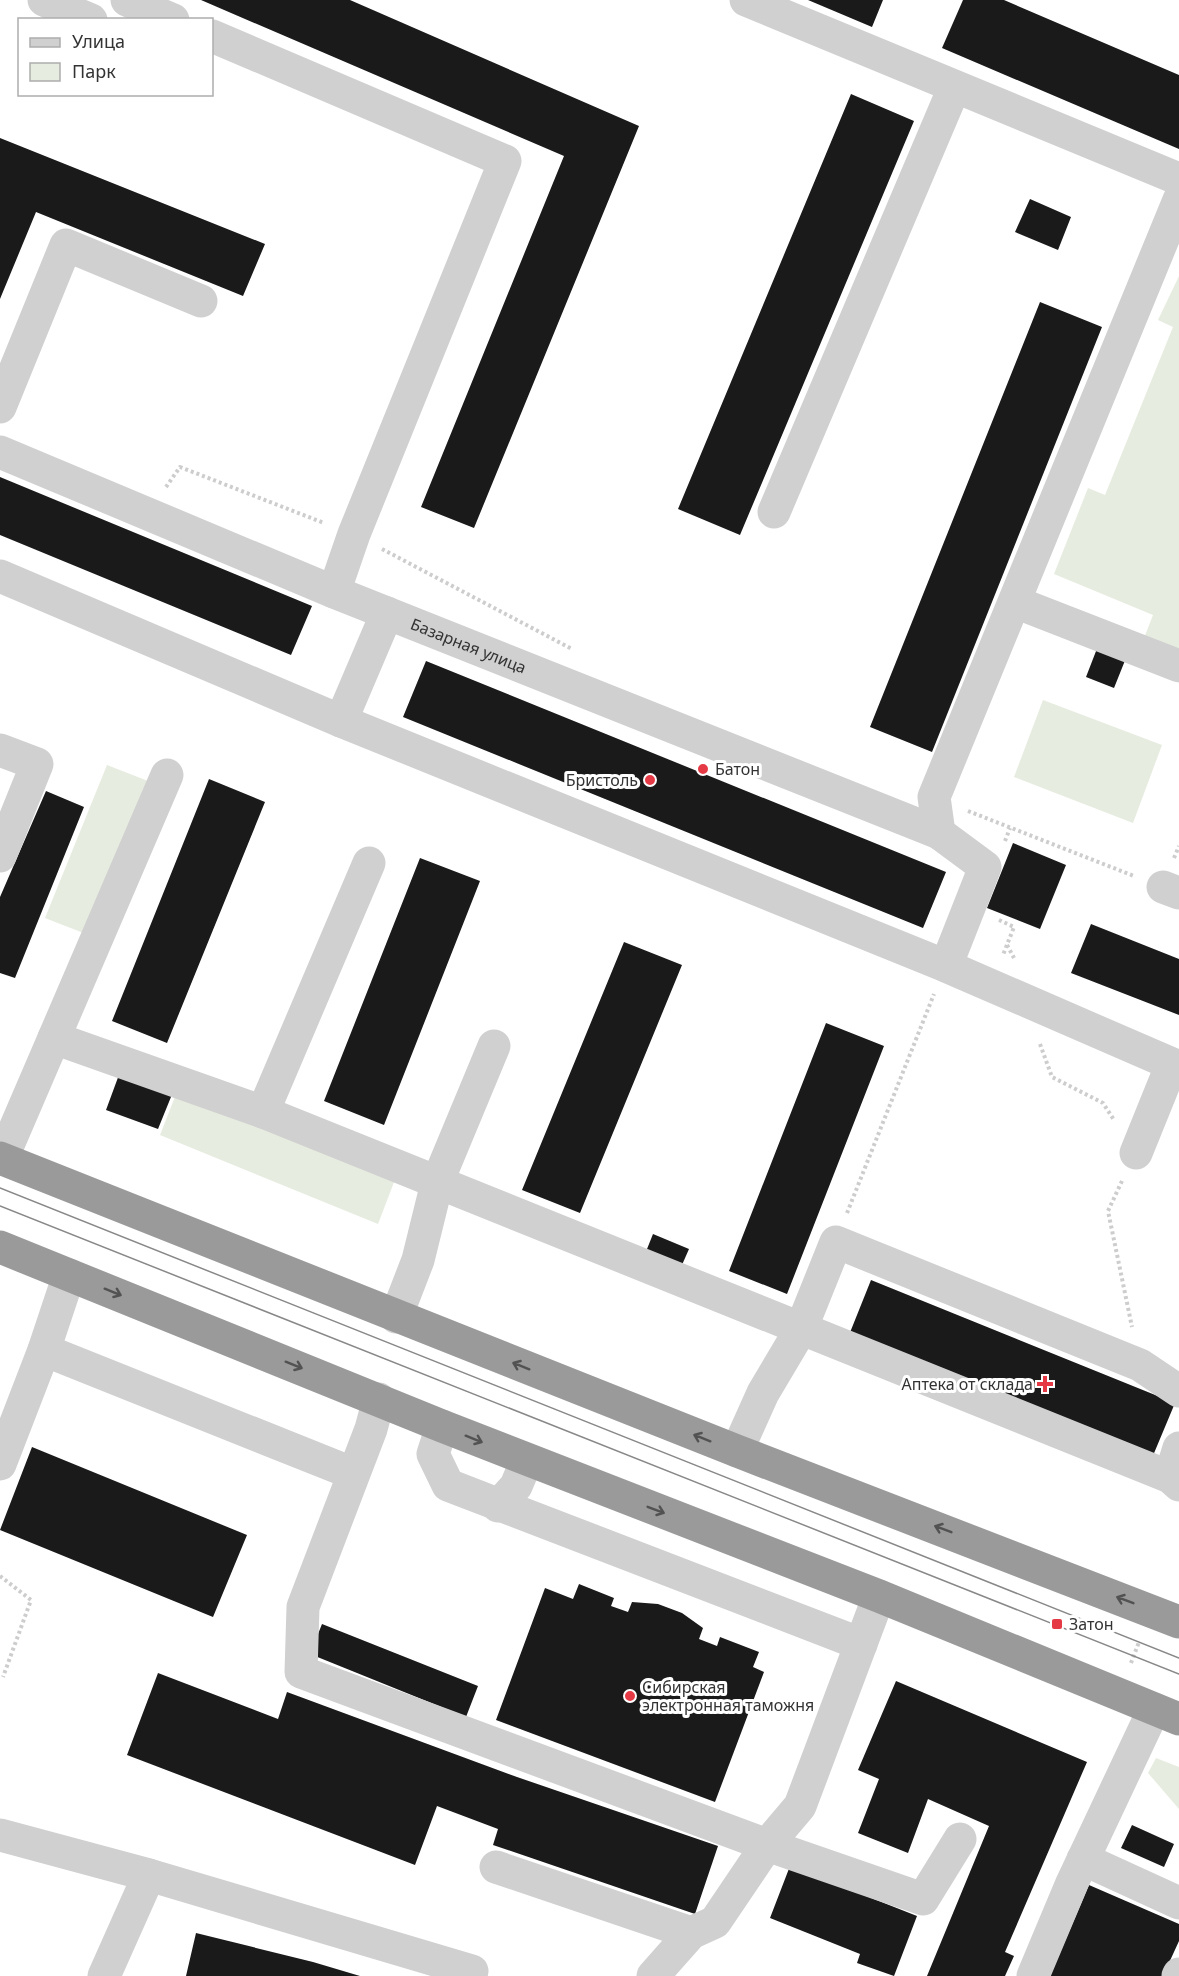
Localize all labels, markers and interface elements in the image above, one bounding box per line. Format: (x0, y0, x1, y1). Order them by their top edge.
legend (18, 18, 213, 96)
text: Улица (72, 29, 125, 53)
text: Парк (72, 59, 116, 83)
street label: Базарная улица (407, 613, 530, 679)
place label: Батон (715, 758, 760, 780)
marker: Батон (696, 762, 710, 776)
place label: Бристоль (566, 769, 638, 791)
marker: Бристоль (643, 773, 657, 787)
one-way arrow (103, 1287, 121, 1298)
one-way arrow (284, 1360, 302, 1371)
one-way arrow (512, 1360, 530, 1371)
place label: Аптека от склада (902, 1373, 1033, 1395)
marker: Аптека от склада (1038, 1377, 1052, 1391)
one-way arrow (693, 1431, 712, 1442)
one-way arrow (464, 1434, 483, 1445)
one-way arrow (646, 1505, 664, 1516)
one-way arrow (934, 1523, 953, 1534)
one-way arrow (1116, 1594, 1134, 1605)
place label: Затон (1069, 1613, 1114, 1635)
marker: Затон (1050, 1617, 1064, 1631)
place label: Сибирская электронная таможня (642, 1676, 814, 1716)
marker: Сибирская электронная таможня (623, 1689, 637, 1703)

